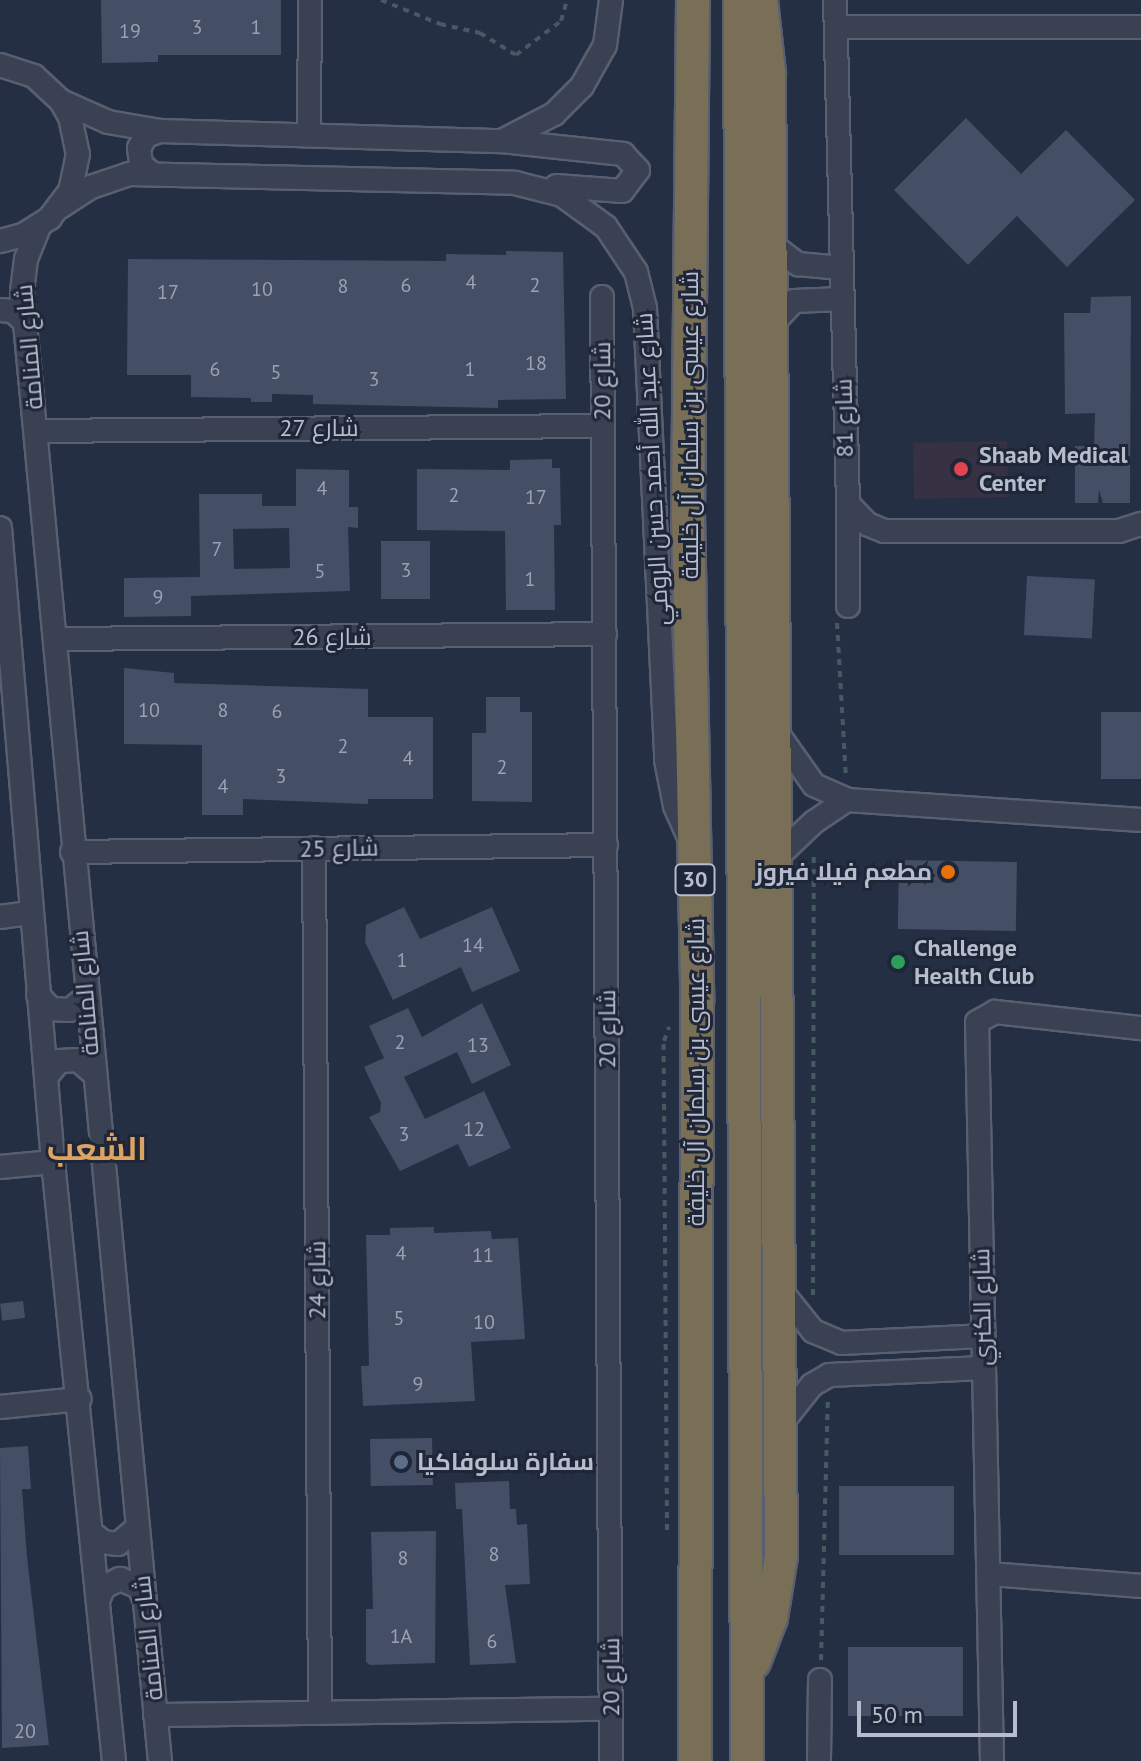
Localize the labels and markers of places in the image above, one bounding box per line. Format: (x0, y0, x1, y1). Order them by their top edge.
place label: Shaab Medical Center (979, 441, 1128, 497)
marker: Shaab Medical Center (950, 458, 972, 480)
place label: مطعم فيلا فيروز (755, 858, 932, 886)
marker: مطعم فيلا فيروز (939, 863, 957, 881)
place label: Challenge Health Club (914, 934, 1035, 990)
marker: Challenge Health Club (889, 953, 907, 971)
place label: سفارة سلوفاكيا (417, 1448, 594, 1476)
marker: سفارة سلوفاكيا (392, 1453, 410, 1471)

